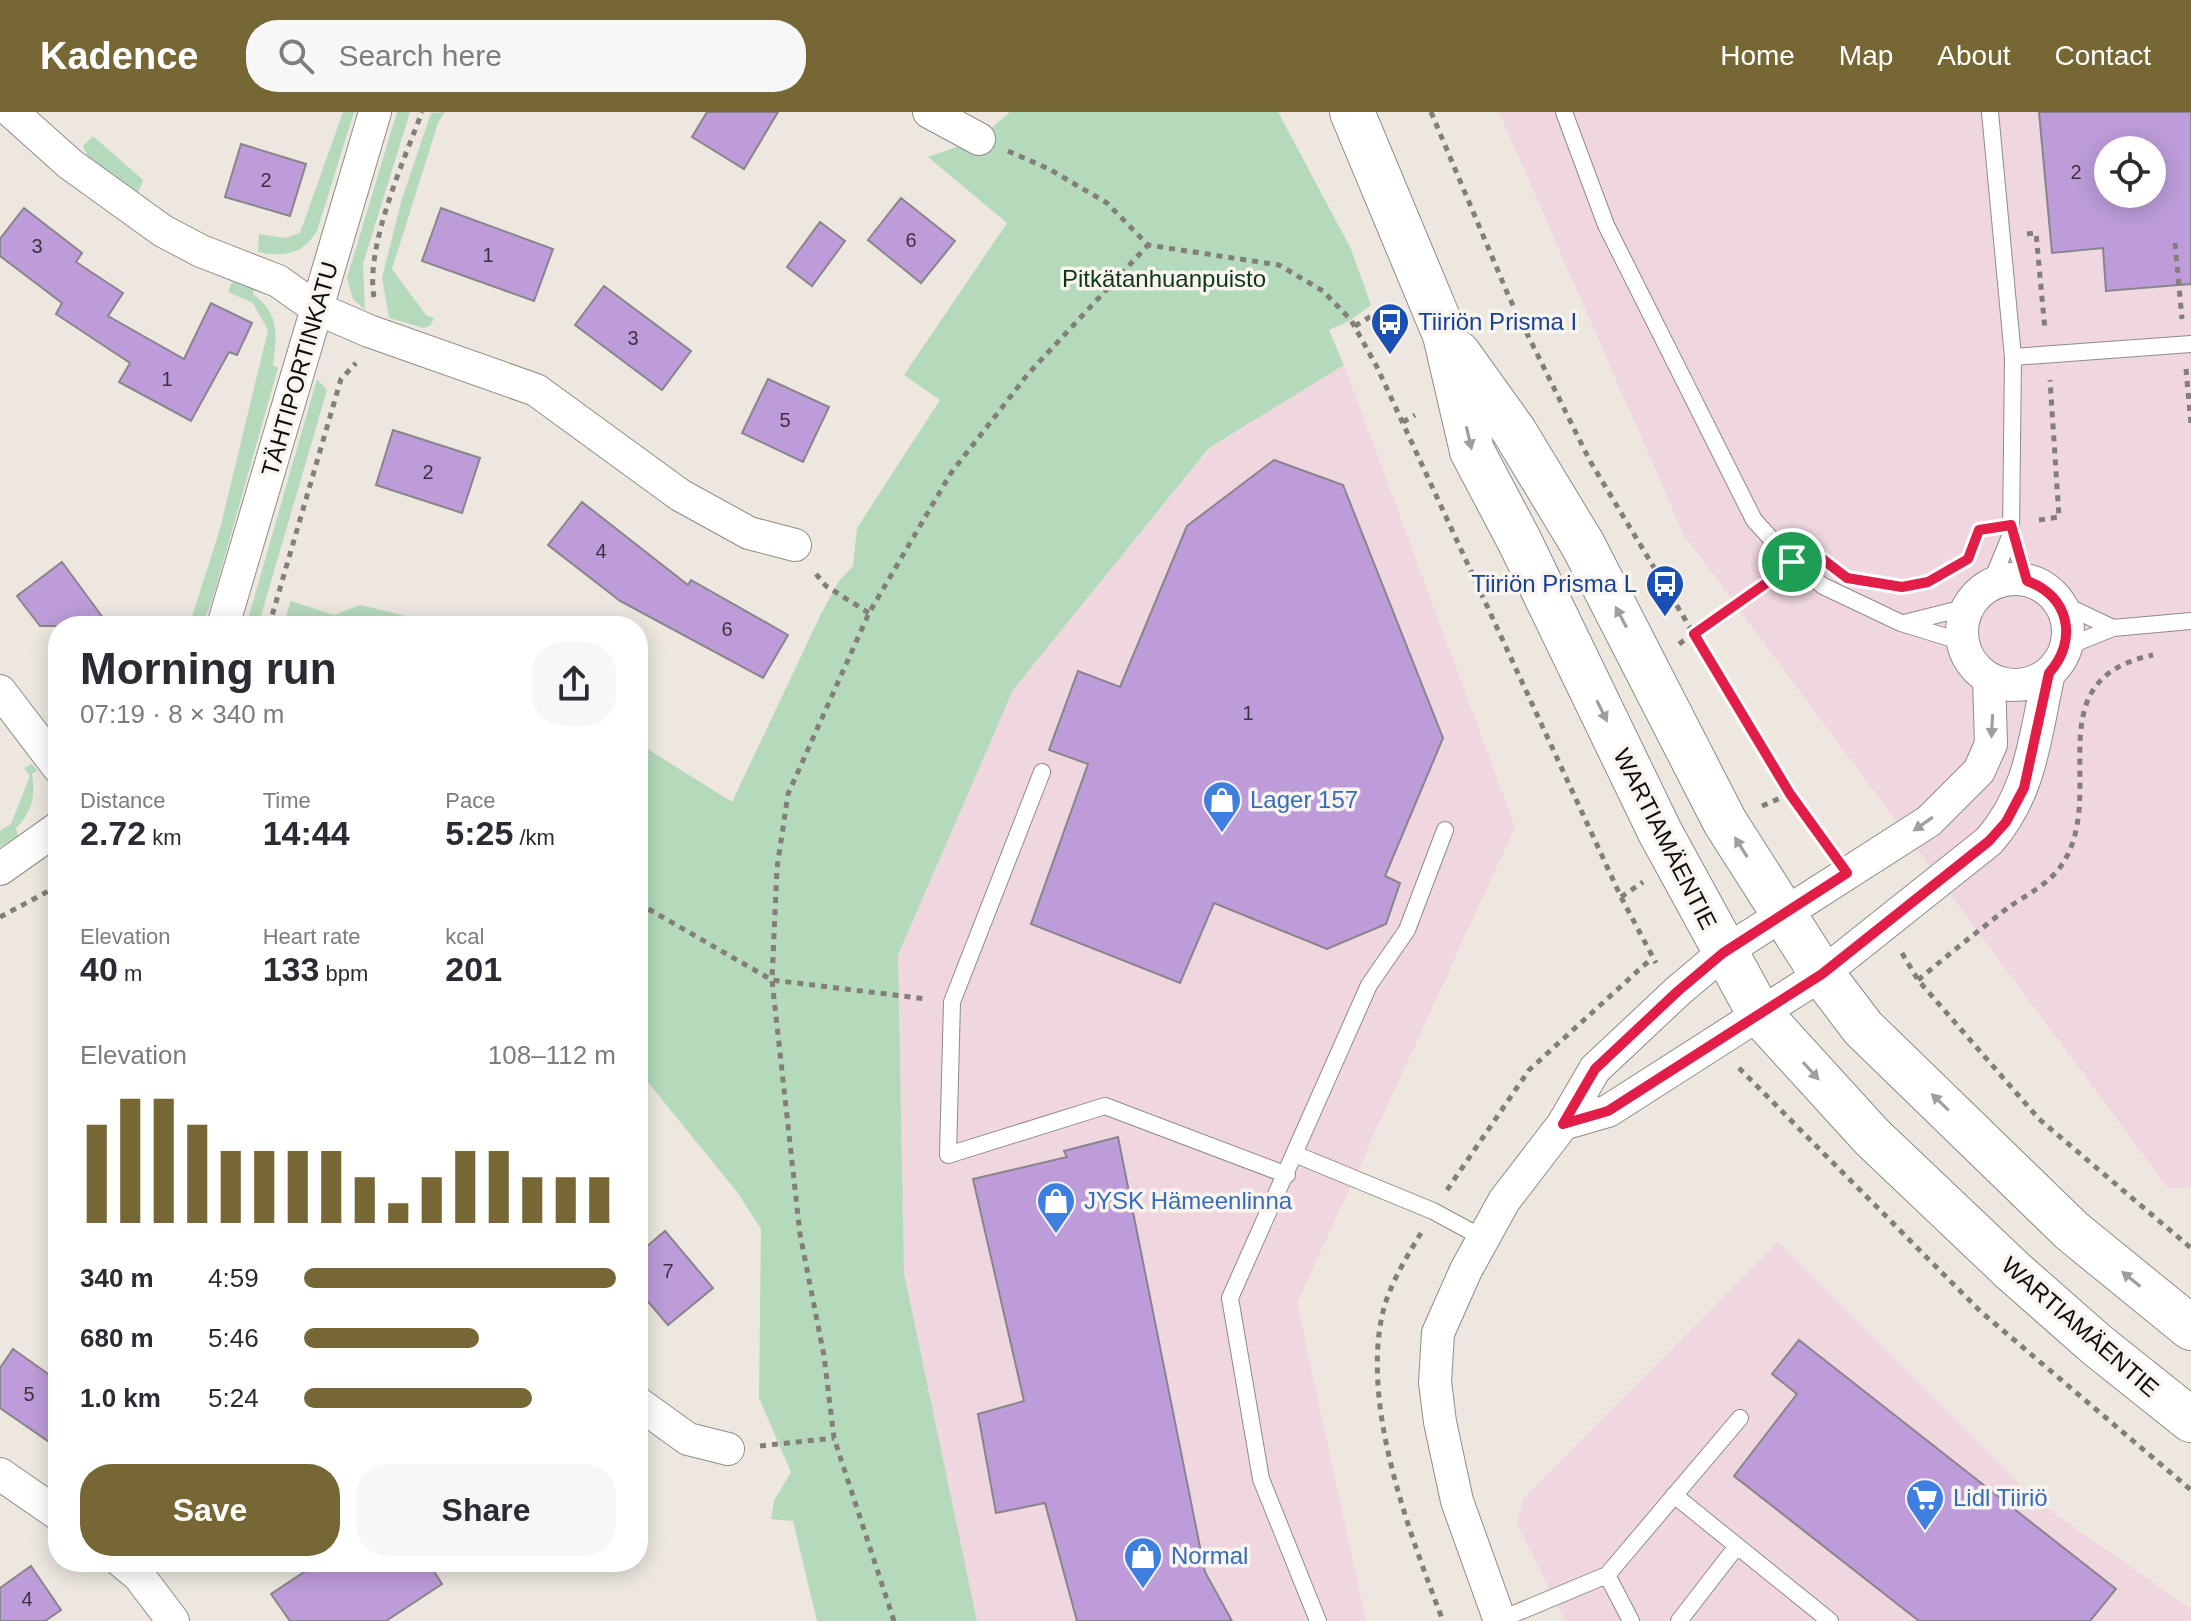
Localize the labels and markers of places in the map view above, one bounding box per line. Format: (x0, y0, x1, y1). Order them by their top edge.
bus stop icon: Tiiriön Prisma I (1369, 301, 1411, 356)
place label: Tiiriön Prisma I (1418, 308, 1577, 335)
pin (1758, 528, 1826, 596)
bus stop icon: Tiiriön Prisma L (1644, 563, 1686, 618)
place label: Tiiriön Prisma L (1471, 570, 1637, 597)
shop icon: Lager 157 (1201, 779, 1243, 834)
place label: Lager 157 (1250, 786, 1358, 813)
shop icon: JYSK Hämeenlinna (1035, 1180, 1077, 1235)
place label: JYSK Hämeenlinna (1084, 1187, 1293, 1214)
supermarket icon: Lidl Tiiriö (1904, 1477, 1946, 1532)
place label: Lidl Tiiriö (1953, 1484, 2048, 1511)
shop icon: Normal (1122, 1535, 1164, 1590)
place label: Normal (1171, 1542, 1248, 1569)

